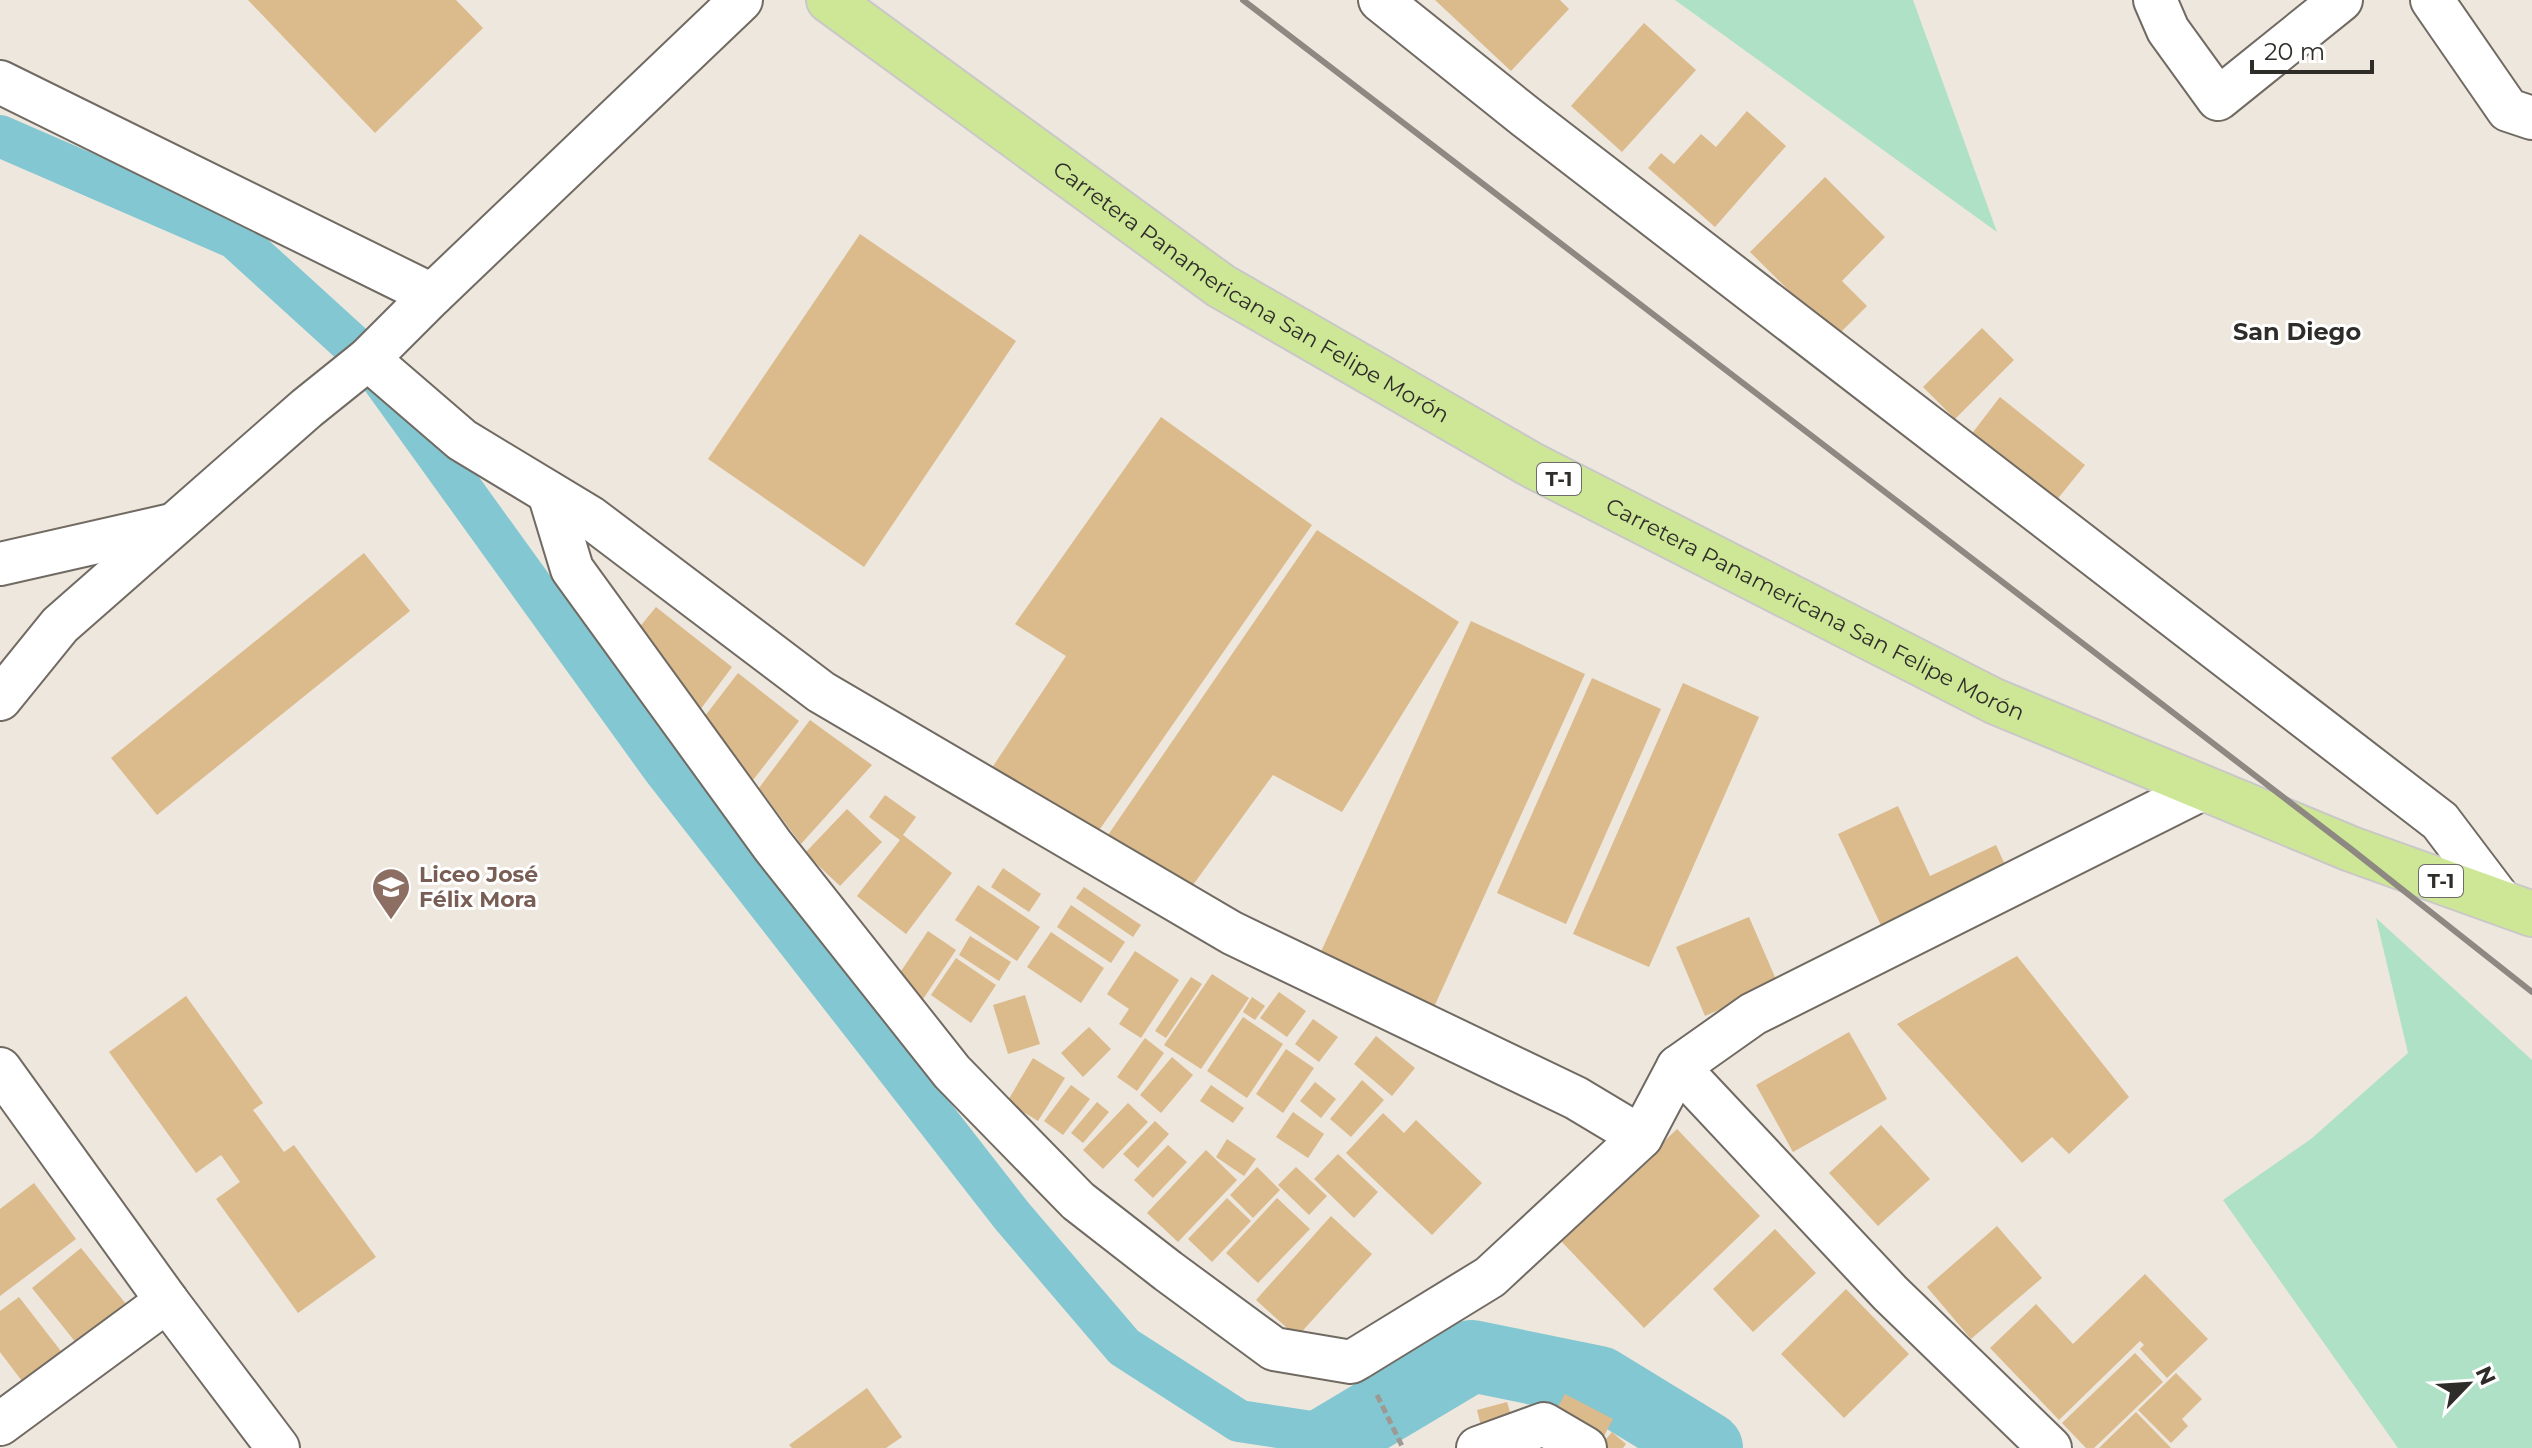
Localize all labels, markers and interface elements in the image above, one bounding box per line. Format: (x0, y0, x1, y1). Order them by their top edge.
scale bar (2252, 24, 2372, 74)
text: 20 m (2264, 37, 2325, 66)
street label: Carretera Panamericana San Felipe Morón (1048, 155, 1454, 429)
district label: San Diego (2233, 317, 2361, 346)
road number: T-1 (1537, 463, 1581, 495)
street label: Carretera Panamericana San Felipe Morón (1601, 492, 2029, 726)
place label: Liceo José Félix Mora (419, 861, 538, 913)
road number: T-1 (2419, 865, 2463, 897)
school or university icon: Liceo José Félix Mora (370, 866, 412, 921)
north arrow (2428, 1344, 2508, 1424)
text: N (2470, 1362, 2502, 1390)

